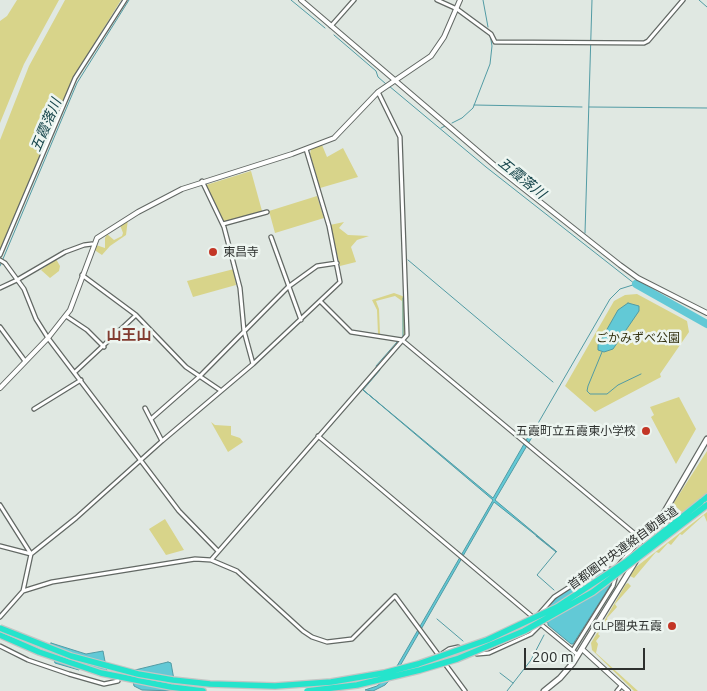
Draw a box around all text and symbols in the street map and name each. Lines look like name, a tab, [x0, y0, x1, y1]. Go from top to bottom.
water label: 五霞落川	[27, 96, 65, 154]
water label: 五霞落川	[495, 154, 549, 202]
place label: 東昌寺	[223, 245, 259, 259]
marker: 東昌寺	[207, 246, 219, 258]
district label: 山王山	[107, 326, 151, 344]
park label: ごかみずべ公園	[596, 331, 680, 345]
place label: 五霞町立五霞東小学校	[516, 424, 636, 438]
marker: 五霞町立五霞東小学校	[640, 425, 652, 437]
street label: 首都圏中央連絡自動車道	[565, 503, 681, 593]
place label: GLP圏央五霞	[593, 619, 662, 633]
marker: GLP圏央五霞	[666, 620, 678, 632]
scale bar	[527, 638, 648, 670]
text: 200 m	[532, 648, 574, 665]

